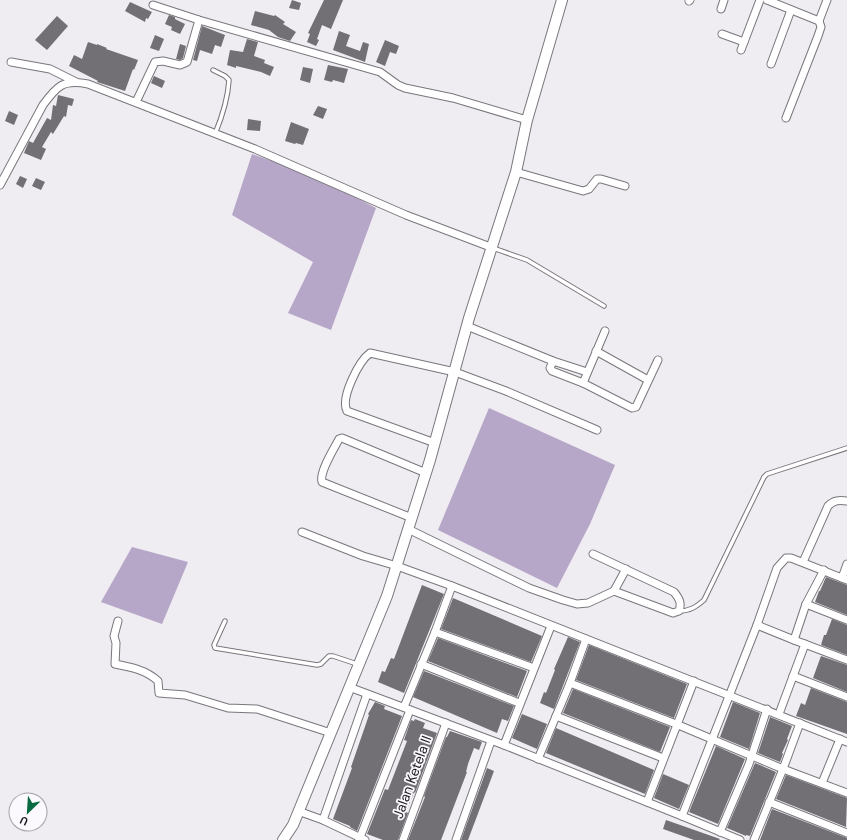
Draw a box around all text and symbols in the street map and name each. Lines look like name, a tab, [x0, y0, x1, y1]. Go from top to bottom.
street label: Jalan Ketela II	[389, 733, 435, 821]
north arrow	[8, 792, 48, 832]
text: U	[17, 813, 30, 829]

